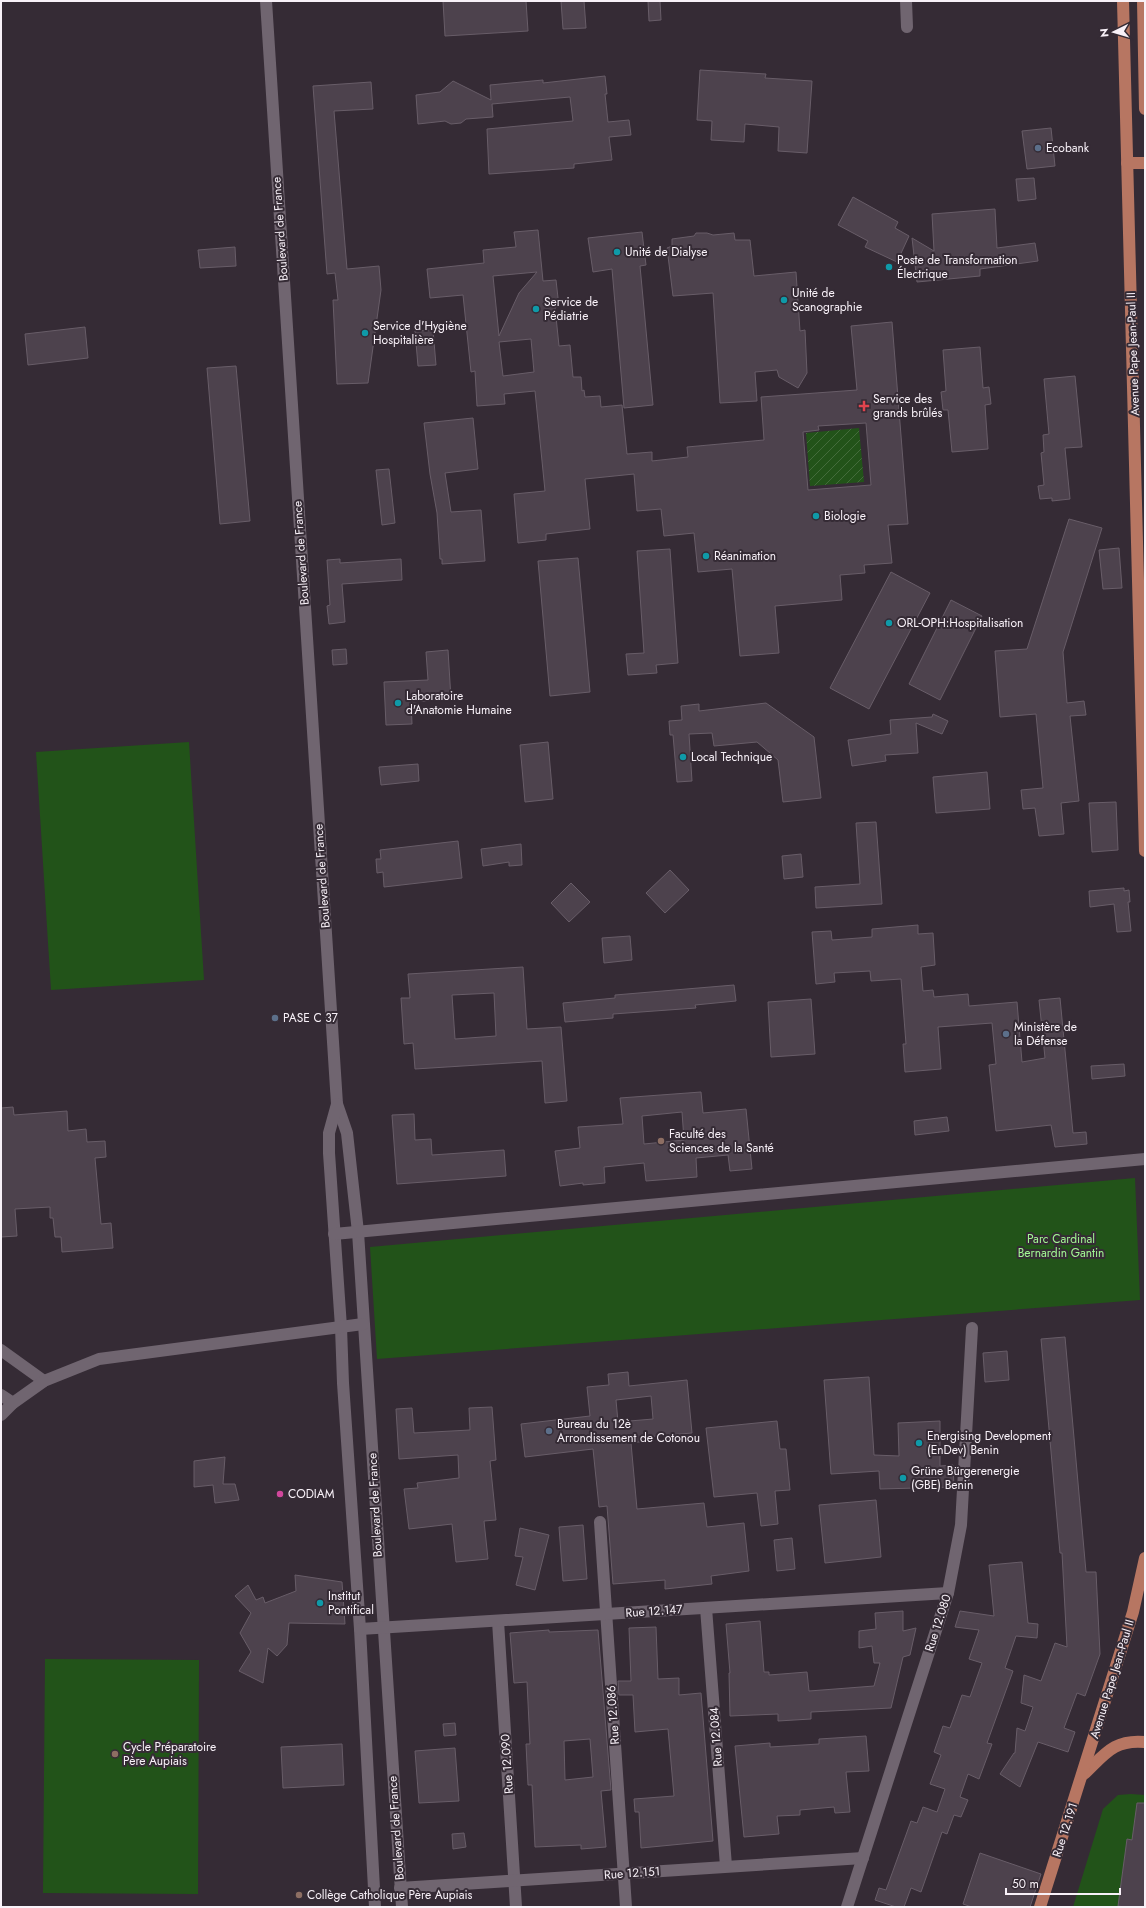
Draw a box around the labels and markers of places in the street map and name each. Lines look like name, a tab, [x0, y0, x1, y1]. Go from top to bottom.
place label: Ecobank	[1046, 139, 1090, 157]
marker: Ecobank	[1033, 143, 1043, 153]
place label: Unité de Dialyse	[625, 243, 707, 261]
marker: Unité de Dialyse	[612, 247, 622, 257]
place label: Poste de Transformation Électrique	[897, 251, 1018, 283]
marker: Poste de Transformation Électrique	[884, 262, 894, 272]
place label: Unité de Scanographie	[792, 284, 862, 316]
place label: Service de Pédiatrie	[544, 293, 598, 325]
marker: Unité de Scanographie	[779, 295, 789, 305]
marker: Service de Pédiatrie	[531, 304, 541, 314]
place label: Service d'Hygiène Hospitalière	[373, 317, 467, 349]
marker: Service d'Hygiène Hospitalière	[360, 328, 370, 338]
place label: Service des grands brûlés	[873, 390, 943, 422]
marker: Service des grands brûlés	[858, 400, 870, 412]
place label: Biologie	[824, 507, 866, 525]
marker: Biologie	[811, 511, 821, 521]
place label: Réanimation	[714, 547, 776, 565]
marker: Réanimation	[701, 551, 711, 561]
place label: ORL-OPH:Hospitalisation	[897, 614, 1023, 632]
marker: ORL-OPH:Hospitalisation	[884, 618, 894, 628]
place label: Laboratoire d'Anatomie Humaine	[406, 687, 512, 719]
marker: Laboratoire d'Anatomie Humaine	[393, 698, 403, 708]
place label: Local Technique	[691, 748, 772, 766]
marker: Local Technique	[678, 752, 688, 762]
place label: PASE C 37	[283, 1009, 339, 1027]
marker: PASE C 37	[270, 1013, 280, 1023]
place label: Ministère de la Défense	[1014, 1018, 1077, 1050]
marker: Ministère de la Défense	[1001, 1029, 1011, 1039]
place label: Faculté des Sciences de la Santé	[669, 1125, 774, 1157]
marker: Faculté des Sciences de la Santé	[656, 1136, 666, 1146]
place label: Bureau du 12è Arrondissement de Cotonou	[557, 1415, 700, 1447]
marker: Bureau du 12è Arrondissement de Cotonou	[544, 1426, 554, 1436]
place label: Energising Development (EnDev) Benin	[927, 1427, 1051, 1459]
marker: Energising Development (EnDev) Benin	[914, 1438, 924, 1448]
place label: Grüne Bürgerenergie (GBE) Benin	[911, 1462, 1019, 1494]
marker: Grüne Bürgerenergie (GBE) Benin	[898, 1473, 908, 1483]
place label: CODIAM	[288, 1485, 335, 1503]
marker: CODIAM	[275, 1489, 285, 1499]
place label: Institut Pontifical	[328, 1587, 374, 1619]
marker: Institut Pontifical	[315, 1598, 325, 1608]
place label: Cycle Préparatoire Père Aupiais	[123, 1738, 216, 1770]
marker: Cycle Préparatoire Père Aupiais	[110, 1749, 120, 1759]
place label: Collège Catholique Père Aupiais	[307, 1886, 473, 1904]
marker: Collège Catholique Père Aupiais	[294, 1890, 304, 1900]

